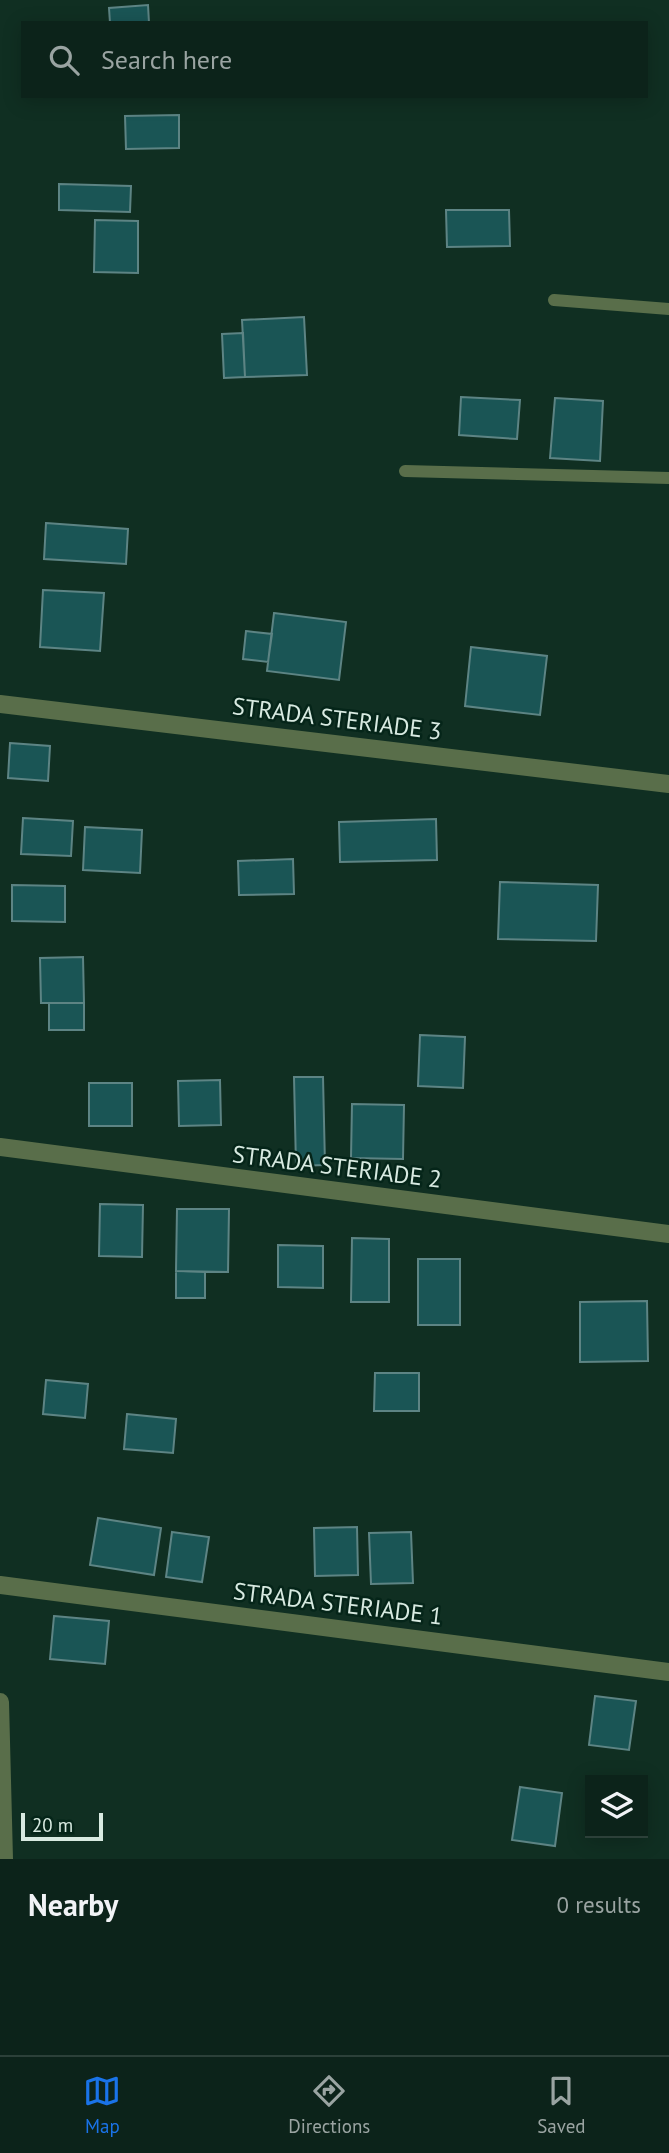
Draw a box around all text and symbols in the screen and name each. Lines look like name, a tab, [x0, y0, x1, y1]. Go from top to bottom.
search box	[21, 21, 648, 98]
icon: search	[45, 41, 83, 79]
text: Search here	[101, 43, 232, 76]
street label: STRADA STERIADE 3	[231, 690, 443, 747]
street label: STRADA STERIADE 2	[231, 1138, 443, 1195]
street label: STRADA STERIADE 1	[232, 1575, 444, 1632]
map controls	[585, 1775, 648, 1838]
button: layers	[585, 1775, 648, 1838]
scale bar	[21, 1810, 103, 1842]
text: 20 m	[32, 1813, 73, 1837]
text: Nearby	[28, 1885, 118, 1924]
text: 0 results	[557, 1890, 641, 1919]
tab: Map	[83, 2072, 121, 2138]
tab: Directions	[288, 2072, 370, 2138]
tab: Saved	[537, 2072, 586, 2138]

